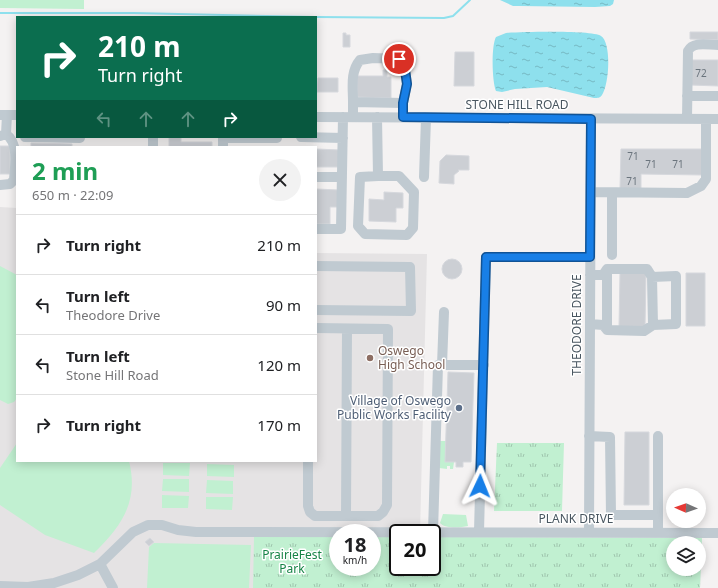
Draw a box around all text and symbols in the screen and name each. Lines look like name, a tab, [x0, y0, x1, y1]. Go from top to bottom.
text: 210 m	[98, 27, 181, 65]
icon: right	[32, 32, 84, 84]
pin	[382, 42, 416, 76]
icon: arrive	[388, 48, 410, 70]
text: Turn right	[98, 63, 182, 87]
house number: 72	[695, 66, 707, 80]
street label: STONE HILL ROAD	[466, 96, 569, 113]
icon: left	[93, 108, 115, 130]
icon: ahead	[135, 108, 157, 130]
icon: ahead	[177, 108, 199, 130]
icon: right	[219, 108, 241, 130]
house number: 71	[627, 149, 639, 163]
text: 2 min	[32, 154, 98, 187]
house number: 71	[645, 157, 657, 171]
house number: 71	[672, 157, 684, 171]
button: close	[259, 159, 301, 201]
house number: 71	[626, 174, 638, 188]
text: 650 m · 22:09	[32, 186, 113, 204]
icon: right	[32, 234, 54, 256]
text: Turn right	[66, 235, 141, 255]
text: 210 m	[257, 235, 301, 255]
street label: THEODORE DRIVE	[568, 274, 585, 376]
text: Turn left	[66, 286, 130, 306]
icon: left	[32, 294, 54, 316]
text: 90 m	[266, 295, 301, 315]
text: Theodore Drive	[66, 306, 160, 324]
place label: Oswego High School	[378, 342, 445, 373]
text: Turn left	[66, 346, 130, 366]
marker: Oswego High School	[365, 353, 375, 363]
icon: left	[32, 354, 54, 376]
text: 120 m	[257, 355, 301, 375]
text: Stone Hill Road	[66, 366, 159, 384]
place label: Village of Oswego Public Works Facility	[337, 392, 452, 423]
marker: Village of Oswego Public Works Facility	[454, 403, 464, 413]
icon: right	[32, 414, 54, 436]
text: Turn right	[66, 415, 141, 435]
text: 170 m	[257, 415, 301, 435]
position arrow	[459, 465, 501, 507]
north arrow	[666, 488, 706, 528]
map controls	[666, 488, 706, 576]
street label: PLANK DRIVE	[538, 510, 614, 527]
speed limit sign: 20	[389, 524, 441, 576]
text: 18	[344, 531, 366, 558]
button: layers	[666, 536, 706, 576]
park label: PrairieFest Park	[262, 546, 323, 577]
text: km/h	[343, 553, 367, 567]

